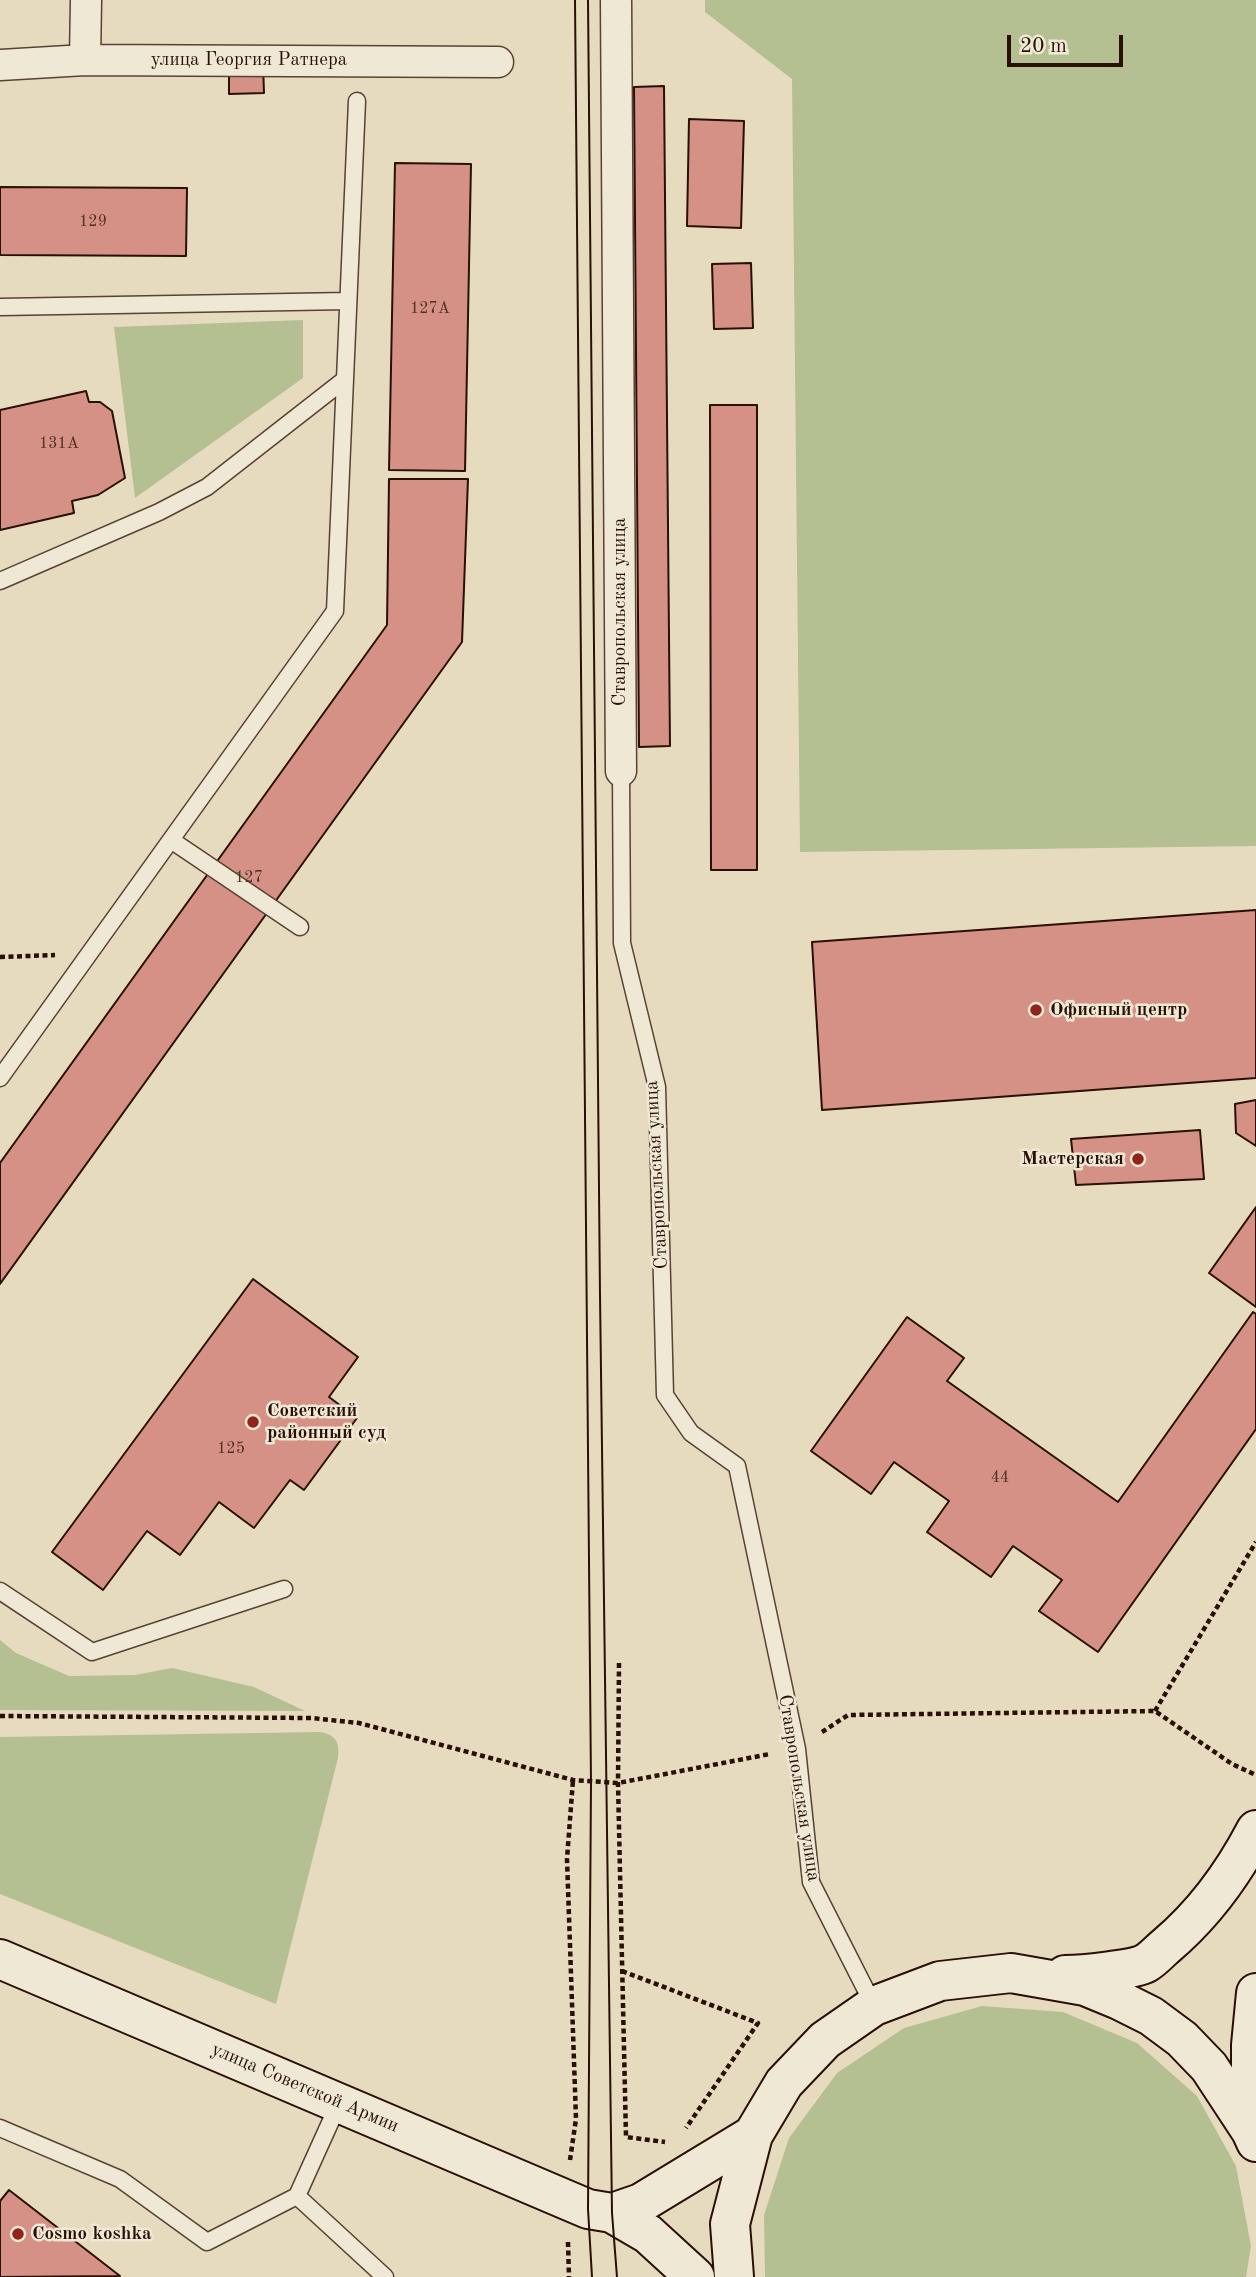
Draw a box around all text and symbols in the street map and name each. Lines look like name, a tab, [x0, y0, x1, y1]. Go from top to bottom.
scale bar	[1011, 21, 1126, 65]
text: 20 m	[1020, 36, 1067, 57]
street label: улица Георгия Ратнера	[151, 49, 347, 71]
house number: 129	[79, 212, 107, 232]
house number: 127А	[410, 299, 450, 319]
house number: 131А	[39, 434, 79, 454]
street label: Ставропольская улица	[609, 518, 631, 706]
house number: 127	[235, 868, 263, 888]
place label: Офисный центр	[1050, 999, 1187, 1021]
marker: Офисный центр	[1028, 1002, 1044, 1018]
street label: Ставропольская улица	[641, 1080, 673, 1270]
place label: Мастерская	[1021, 1148, 1124, 1170]
marker: Мастерская	[1130, 1151, 1146, 1167]
place label: Советский районный суд	[267, 1400, 386, 1444]
marker: Советский районный суд	[245, 1414, 261, 1430]
house number: 125	[217, 1439, 245, 1459]
house number: 44	[991, 1468, 1009, 1488]
street label: Ставропольская улица	[773, 1693, 825, 1883]
street label: улица Советской Армии	[208, 2038, 402, 2138]
place label: Cosmo koshka	[32, 2223, 152, 2245]
marker: Cosmo koshka	[10, 2226, 26, 2242]

